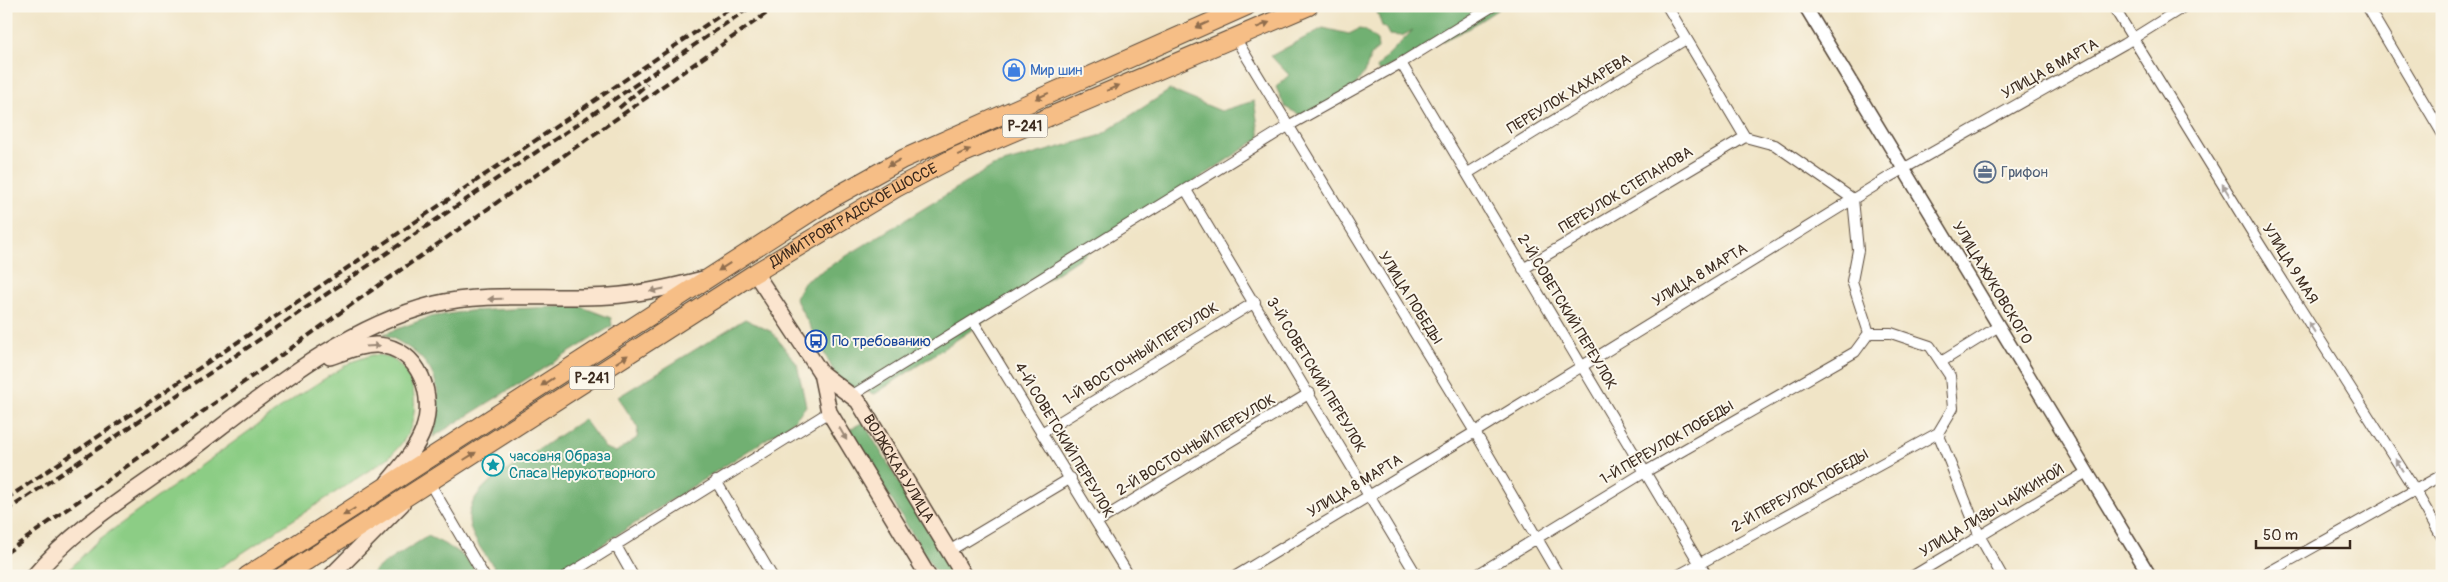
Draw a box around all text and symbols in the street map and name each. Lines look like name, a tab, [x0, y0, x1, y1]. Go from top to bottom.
one-way arrow	[1256, 21, 1271, 29]
one-way arrow	[1195, 22, 1209, 30]
street label: УЛИЦА 8 МАРТА	[1998, 35, 2102, 103]
street label: ПЕРЕУЛОК ХАХАРЕВА	[1504, 50, 1634, 138]
shop icon: Мир шин	[1002, 58, 1026, 82]
place label: Мир шин	[1030, 61, 1083, 80]
one-way arrow	[1106, 84, 1120, 92]
one-way arrow	[1035, 92, 1049, 100]
road number: Р-241	[1002, 114, 1048, 138]
street label: ПЕРЕУЛОК СТЕПАНОВА	[1556, 142, 1697, 237]
one-way arrow	[957, 148, 971, 156]
street label: ДИМИТРОВГРАДСКОЕ ШОССЕ	[765, 158, 941, 272]
one-way arrow	[888, 159, 901, 168]
office icon: Грифон	[1973, 160, 1997, 184]
place label: Грифон	[2001, 163, 2048, 182]
one-way arrow	[2221, 184, 2231, 197]
street label: УЛИЦА ЖУКОВСКОГО	[1948, 218, 2036, 348]
street label: УЛИЦА 9 МАЯ	[2258, 220, 2322, 308]
street label: 2-Й СОВЕТСКИЙ ПЕРЕУЛОК	[1513, 231, 1621, 393]
street label: УЛИЦА 8 МАРТА	[1649, 239, 1751, 311]
street label: УЛИЦА ПОБЕДЫ	[1374, 248, 1446, 348]
one-way arrow	[717, 262, 730, 271]
one-way arrow	[650, 286, 665, 294]
street label: 3-Й СОВЕТСКИЙ ПЕРЕУЛОК	[1262, 294, 1370, 456]
one-way arrow	[487, 295, 503, 303]
street label: 1-Й ВОСТОЧНЫЙ ПЕРЕУЛОК	[1060, 298, 1222, 410]
one-way arrow	[2308, 321, 2317, 335]
bus stop icon: По требованию	[804, 329, 828, 353]
place label: По требованию	[832, 332, 931, 351]
one-way arrow	[365, 342, 381, 350]
one-way arrow	[615, 354, 629, 364]
street label: 4-Й СОВЕТСКИЙ ПЕРЕУЛОК	[1010, 359, 1118, 521]
road number: Р-241	[570, 366, 614, 389]
one-way arrow	[540, 378, 554, 387]
street label: 2-Й ВОСТОЧНЫЙ ПЕРЕУЛОК	[1113, 390, 1279, 500]
street label: 1-Й ПЕРЕУЛОК ПОБЕДЫ	[1597, 397, 1737, 489]
street label: ВОЛЖСКАЯ УЛИЦА	[859, 411, 939, 526]
one-way arrow	[839, 428, 848, 441]
street label: 2-Й ПЕРЕУЛОК ПОБЕДЫ	[1728, 445, 1872, 537]
place label: часовня Образа Спаса Нерукотворного	[509, 447, 656, 483]
street label: УЛИЦА 8 МАРТА	[1304, 450, 1406, 522]
one-way arrow	[464, 451, 477, 460]
place icon: часовня Образа Спаса Нерукотворного	[481, 453, 505, 477]
one-way arrow	[2395, 459, 2404, 472]
street label: УЛИЦА ЛИЗЫ ЧАЙКИНОЙ	[1916, 460, 2068, 562]
one-way arrow	[342, 507, 355, 516]
scale bar	[2256, 517, 2349, 549]
text: 50 m	[2263, 526, 2298, 545]

